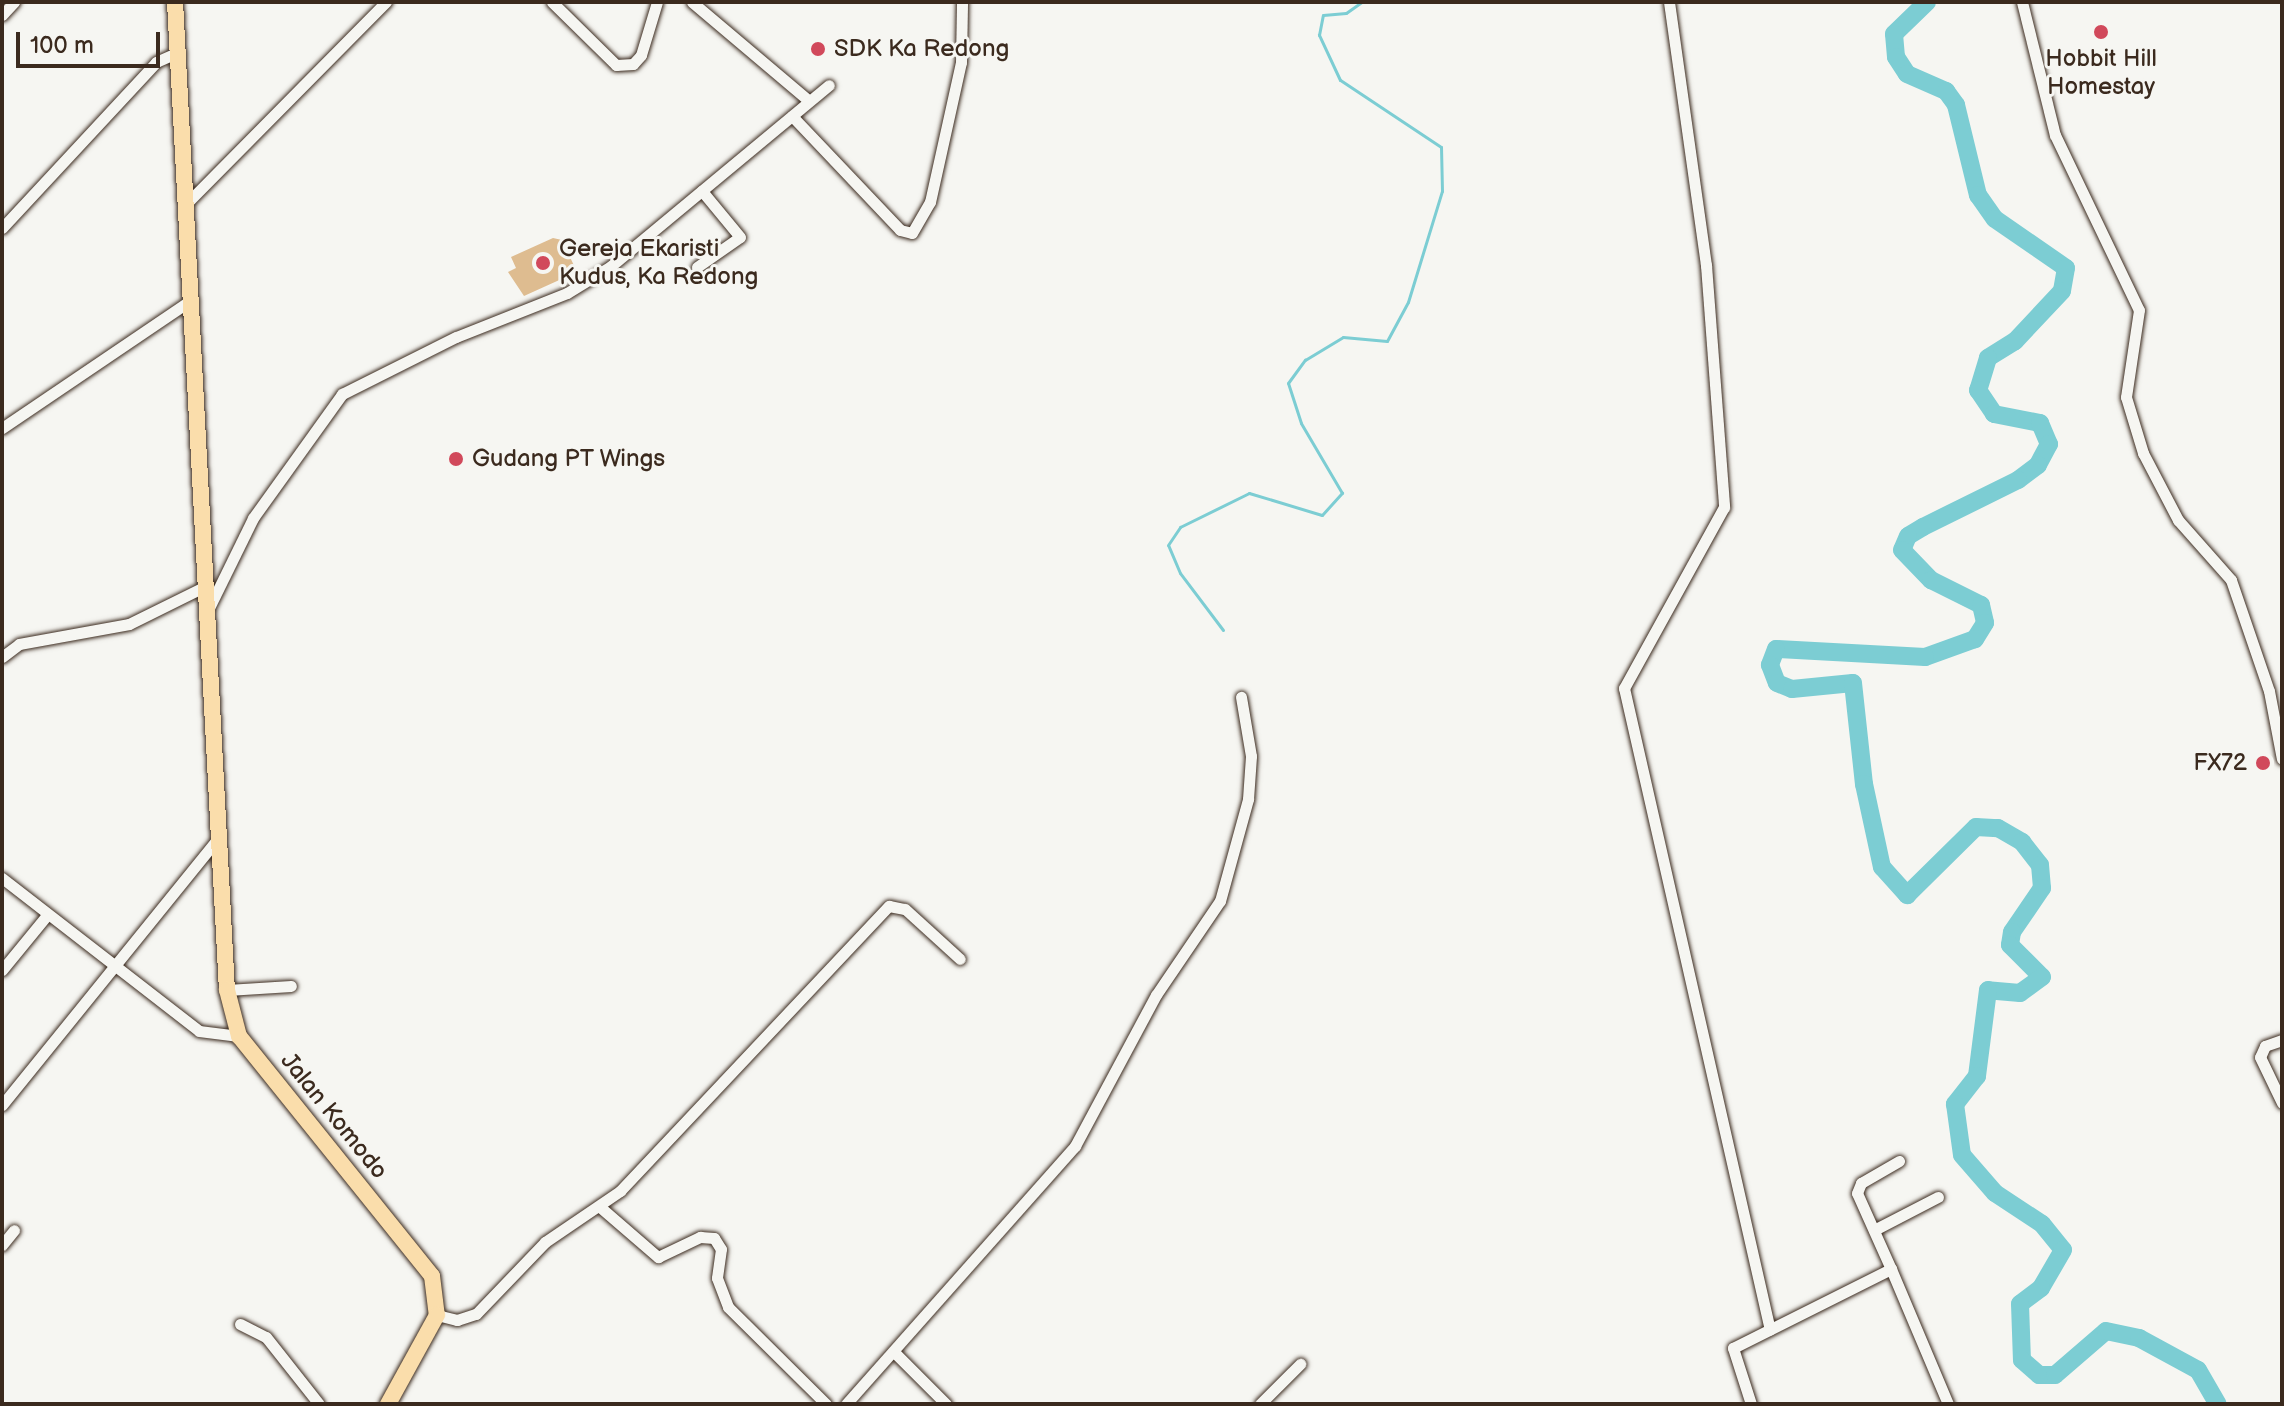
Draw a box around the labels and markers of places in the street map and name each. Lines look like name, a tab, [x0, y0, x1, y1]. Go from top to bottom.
marker: Hobbit Hill Homestay	[2092, 23, 2110, 41]
place label: SDK Ka Redong	[834, 35, 1009, 63]
marker: SDK Ka Redong	[809, 40, 827, 58]
place label: Hobbit Hill Homestay	[2045, 45, 2157, 101]
place label: Gereja Ekaristi Kudus, Ka Redong	[559, 235, 758, 291]
marker: Gereja Ekaristi Kudus, Ka Redong	[534, 254, 552, 272]
place label: Gudang PT Wings	[472, 445, 666, 473]
marker: Gudang PT Wings	[447, 450, 465, 468]
place label: FX72	[2193, 749, 2247, 777]
marker: FX72	[2254, 754, 2272, 772]

